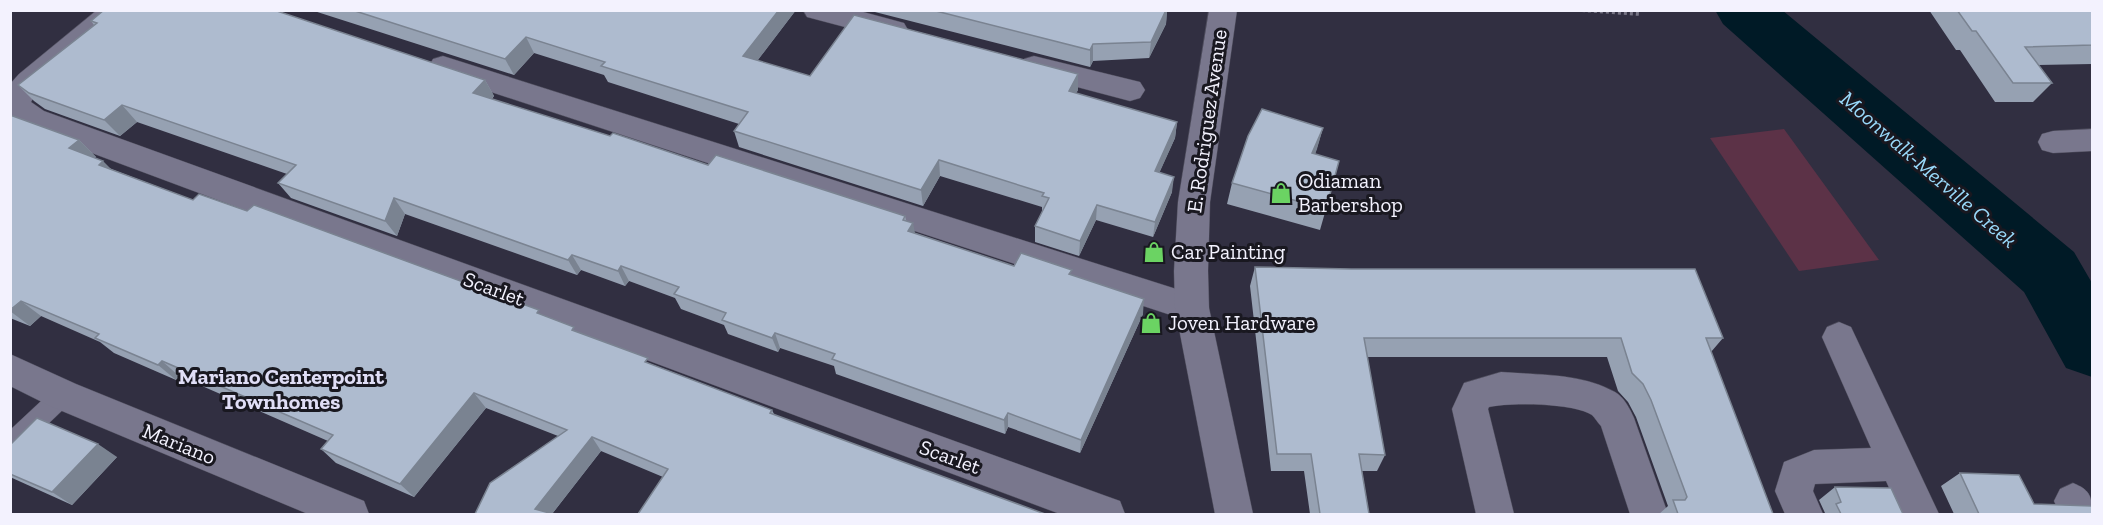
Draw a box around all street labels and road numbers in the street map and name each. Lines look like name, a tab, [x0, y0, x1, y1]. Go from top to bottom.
street label: E. Rodriguez Avenue	[1181, 28, 1232, 214]
street label: Scarlet	[460, 266, 528, 311]
street label: Mariano	[139, 418, 219, 469]
street label: Scarlet	[916, 434, 984, 479]

